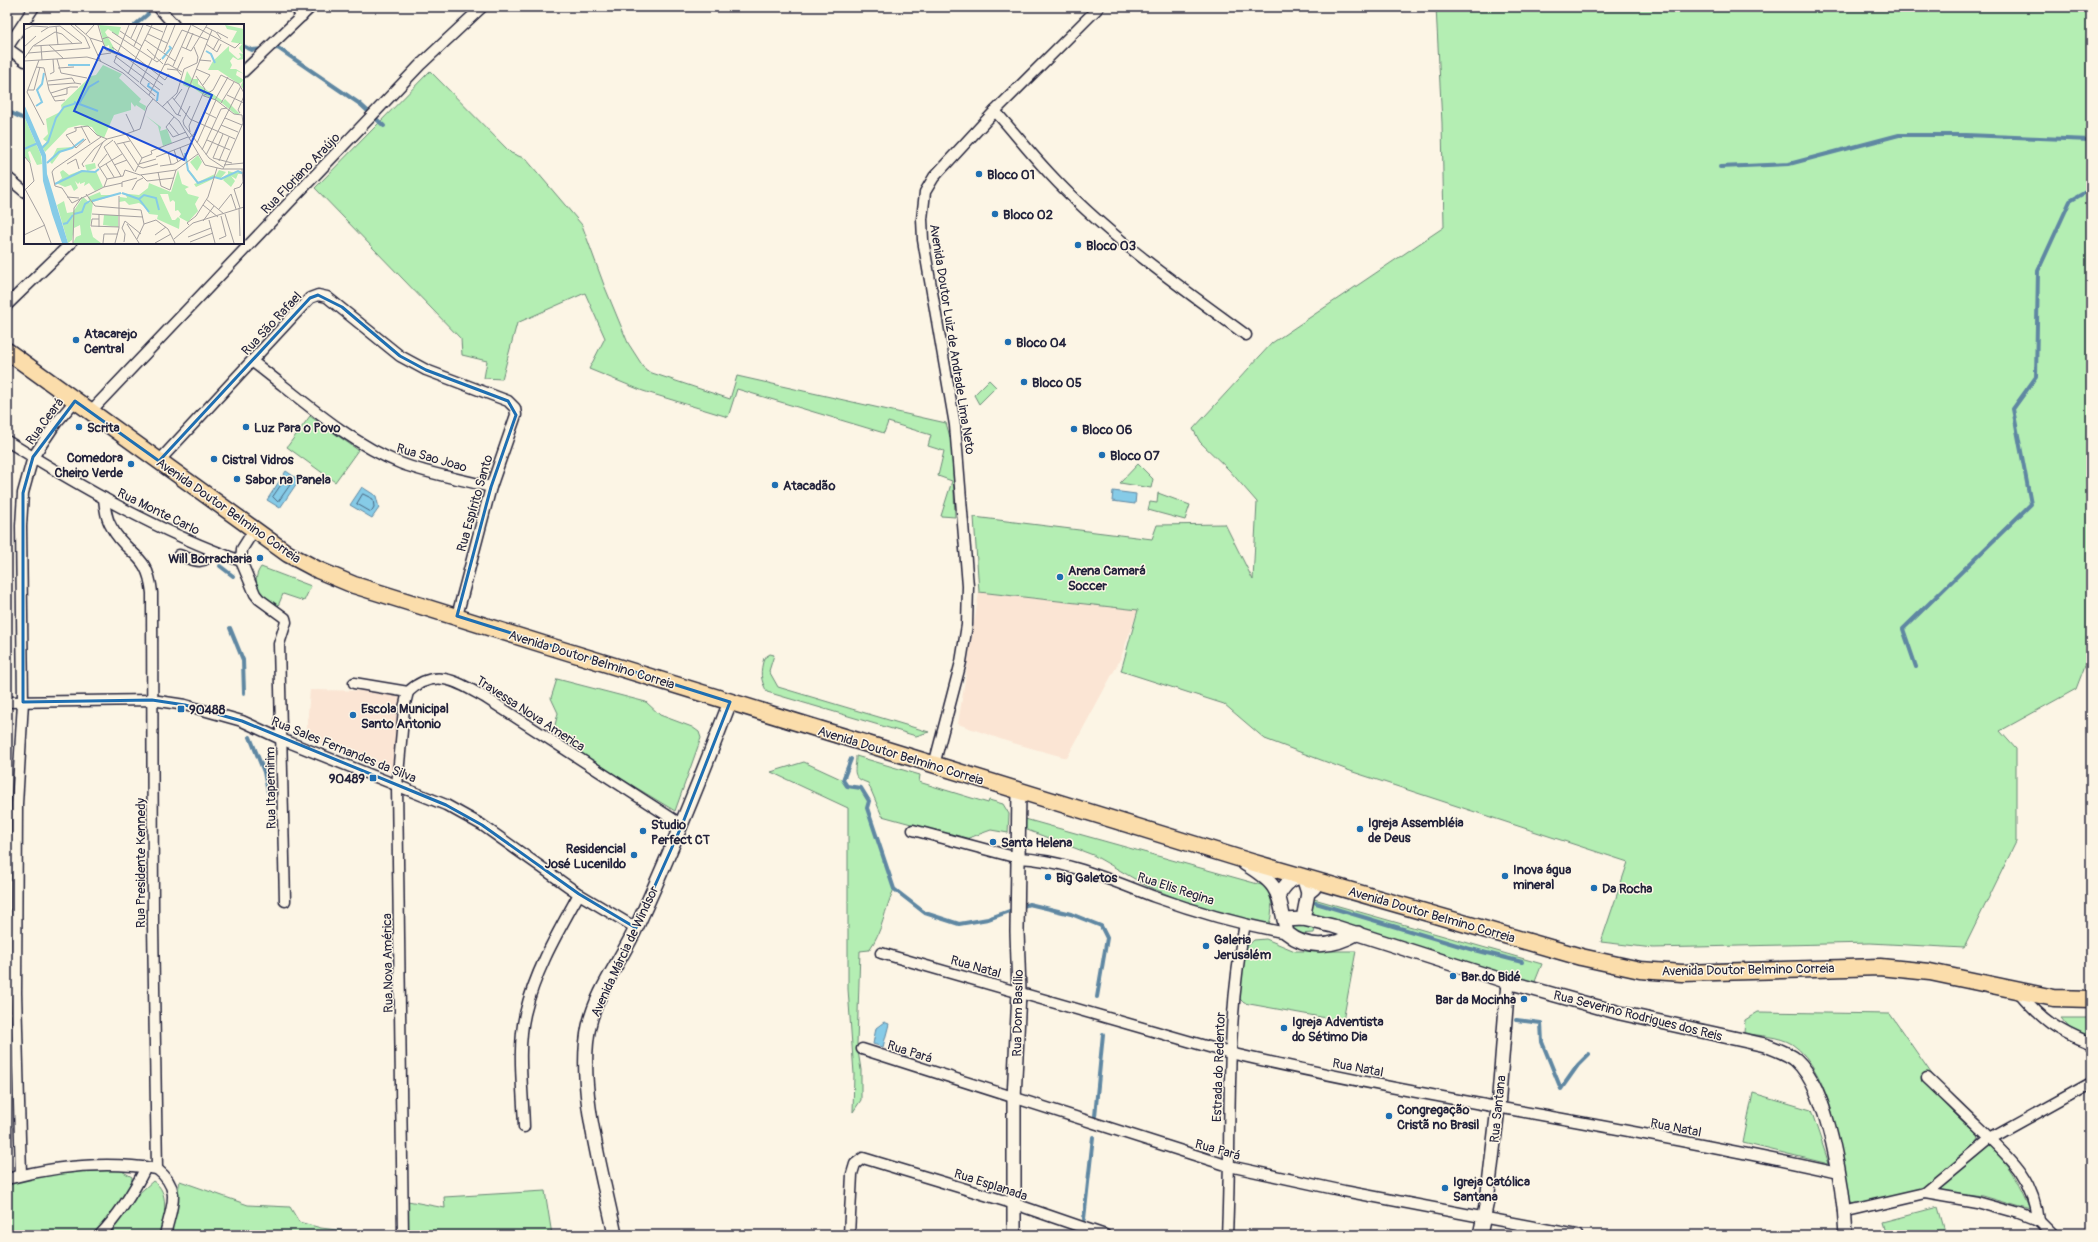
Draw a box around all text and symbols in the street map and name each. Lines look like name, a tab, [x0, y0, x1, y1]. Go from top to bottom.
inset map	[24, 24, 244, 244]
street label: Rua Floriano Araújo	[258, 130, 344, 218]
place label: Bloco 01	[987, 167, 1035, 183]
marker: Bloco 01	[974, 169, 984, 179]
place label: Bloco 02	[1003, 207, 1053, 223]
marker: Bloco 02	[990, 209, 1000, 219]
street label: Avenida Doutor Luiz de Andrade Lima Neto	[926, 223, 978, 456]
place label: Bloco 03	[1086, 238, 1136, 254]
marker: Bloco 03	[1073, 240, 1083, 250]
street label: Rua São Rafael	[238, 289, 305, 359]
place label: Atacarejo Central	[84, 326, 137, 357]
marker: Atacarejo Central	[71, 335, 81, 345]
place label: Bloco 04	[1016, 335, 1067, 351]
marker: Bloco 04	[1003, 337, 1013, 347]
place label: Bloco 05	[1032, 375, 1082, 391]
marker: Bloco 05	[1019, 377, 1029, 387]
street label: Rua Ceará	[22, 395, 67, 448]
place label: Scrita	[87, 420, 119, 436]
place label: Luz Para o Povo	[254, 420, 340, 436]
marker: Scrita	[74, 422, 84, 432]
marker: Luz Para o Povo	[241, 422, 251, 432]
place label: Bloco 06	[1082, 422, 1133, 438]
marker: Bloco 06	[1069, 424, 1079, 434]
street label: Rua Sao Joao	[395, 440, 469, 476]
place label: Bloco 07	[1110, 448, 1160, 464]
place label: Comedora Cheiro Verde	[54, 450, 124, 481]
marker: Bloco 07	[1097, 450, 1107, 460]
place label: Cistral Vidros	[222, 452, 294, 468]
street label: Rua Espírito Santo	[453, 453, 496, 554]
marker: Cistral Vidros	[209, 454, 219, 464]
street label: Avenida Doutor Belmino Correia	[153, 455, 304, 567]
marker: Comedora Cheiro Verde	[126, 459, 136, 469]
place label: Sabor na Panela	[245, 472, 331, 488]
marker: Sabor na Panela	[232, 474, 242, 484]
place label: Atacadão	[783, 478, 835, 494]
marker: Atacadão	[770, 480, 780, 490]
street label: Rua Monte Carlo	[115, 485, 202, 539]
place label: Will Borracharia	[168, 551, 252, 567]
marker: Will Borracharia	[255, 553, 265, 563]
place label: Arena Camará Soccer	[1068, 563, 1146, 594]
marker: Arena Camará Soccer	[1055, 572, 1065, 582]
street label: Avenida Doutor Belmino Correia	[507, 627, 677, 693]
street label: Travessa Nova America	[473, 673, 588, 755]
place label: Escola Municipal Santo Antonio	[361, 701, 449, 732]
place label: 90488	[189, 702, 226, 718]
marker: 90488	[176, 704, 186, 714]
marker: Escola Municipal Santo Antonio	[348, 710, 358, 720]
street label: Rua Sales Fernandes da Silva	[269, 713, 419, 786]
street label: Avenida Doutor Belmino Correia	[816, 723, 986, 789]
street label: Rua Itapemirim	[262, 747, 280, 829]
place label: 90489	[329, 771, 365, 787]
marker: 90489	[368, 773, 378, 783]
street label: Rua Presidente Kennedy	[133, 797, 149, 928]
place label: Igreja Assembléia de Deus	[1368, 815, 1464, 846]
place label: Studio Perfect CT	[651, 817, 711, 848]
marker: Igreja Assembléia de Deus	[1355, 824, 1365, 834]
marker: Studio Perfect CT	[638, 826, 648, 836]
place label: Santa Helena	[1001, 835, 1072, 851]
marker: Santa Helena	[988, 837, 998, 847]
place label: Residencial José Lucenildo	[545, 841, 626, 872]
marker: Residencial José Lucenildo	[629, 850, 639, 860]
place label: Inova água mineral	[1513, 862, 1571, 893]
street label: Rua Elis Regina	[1135, 869, 1216, 909]
place label: Big Galetos	[1056, 870, 1117, 886]
marker: Inova água mineral	[1500, 871, 1510, 881]
marker: Big Galetos	[1043, 872, 1053, 882]
place label: Da Rocha	[1602, 881, 1652, 897]
street label: Avenida Márcia de Windsor	[588, 883, 662, 1019]
street label: Avenida Doutor Belmino Correia	[1347, 883, 1517, 946]
marker: Da Rocha	[1589, 883, 1599, 893]
street label: Rua Nova América	[379, 913, 397, 1013]
place label: Galeria Jerusalém	[1214, 932, 1272, 963]
marker: Galeria Jerusalém	[1201, 941, 1211, 951]
street label: Rua Natal	[949, 952, 1003, 982]
street label: Avenida Doutor Belmino Correia	[1662, 960, 1835, 980]
street label: Rua Dom Basílio	[1009, 969, 1027, 1057]
place label: Bar do Bidé	[1461, 969, 1521, 985]
marker: Bar do Bidé	[1448, 971, 1458, 981]
street label: Rua Severino Rodrigues dos Reis	[1552, 987, 1724, 1045]
place label: Bar da Mocinha	[1435, 992, 1516, 1008]
marker: Bar da Mocinha	[1519, 994, 1529, 1004]
street label: Estrada do Redentor	[1209, 1011, 1229, 1122]
place label: Igreja Adventista do Sétimo Dia	[1292, 1014, 1384, 1045]
marker: Igreja Adventista do Sétimo Dia	[1279, 1023, 1289, 1033]
street label: Rua Pará	[885, 1037, 934, 1067]
street label: Rua Natal	[1331, 1055, 1385, 1081]
street label: Rua Santana	[1486, 1075, 1509, 1144]
place label: Congregação Cristã no Brasil	[1397, 1102, 1479, 1133]
marker: Congregação Cristã no Brasil	[1384, 1111, 1394, 1121]
street label: Rua Natal	[1649, 1115, 1703, 1141]
street label: Rua Pará	[1193, 1136, 1242, 1164]
street label: Rua Esplanada	[952, 1166, 1029, 1204]
place label: Igreja Católica Santana	[1453, 1174, 1530, 1205]
marker: Igreja Católica Santana	[1440, 1183, 1450, 1193]

